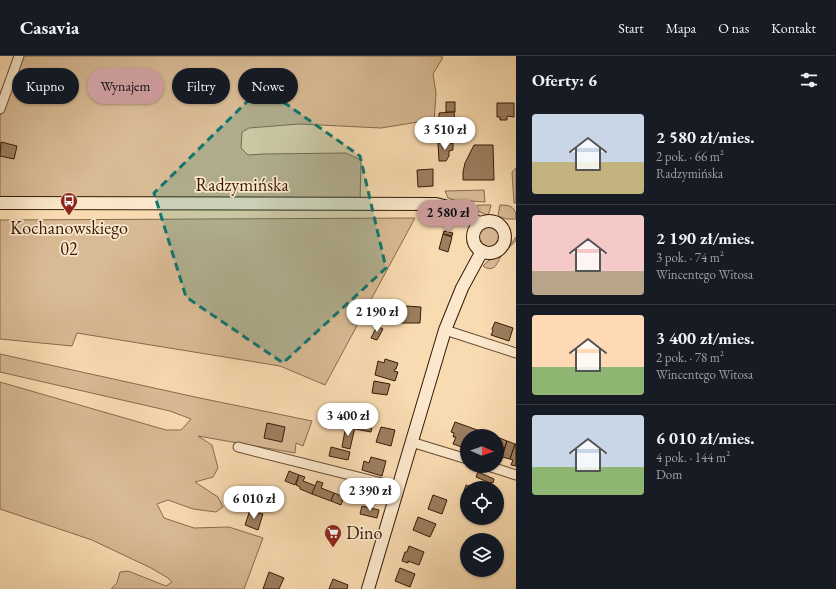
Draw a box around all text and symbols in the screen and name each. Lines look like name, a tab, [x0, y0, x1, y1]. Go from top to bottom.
text: Casavia	[20, 15, 79, 40]
text: Start	[618, 19, 644, 37]
text: Mapa	[666, 19, 696, 37]
text: O nas	[718, 19, 749, 37]
text: Kontakt	[771, 19, 816, 37]
chip: Kupno	[12, 68, 79, 104]
chip: Wynajem	[87, 68, 164, 104]
chip: Filtry	[172, 68, 230, 104]
chip: Nowe	[238, 68, 298, 104]
text: Oferty: 6	[532, 69, 597, 91]
icon: filters	[798, 69, 820, 91]
pin: 3 510 zł	[404, 117, 486, 151]
text: 3 510 zł	[423, 121, 467, 138]
text: 2 580 zł/mies.	[656, 126, 754, 148]
icon: home	[564, 130, 612, 178]
text: 2 pok. · 66 m²	[656, 148, 724, 165]
text: Radzymińska	[656, 165, 723, 182]
street label: Radzymińska	[195, 173, 289, 196]
bus stop icon: Kochanowskiego 02	[59, 191, 79, 216]
pin: 2 580 zł	[407, 200, 489, 234]
text: 2 580 zł	[426, 204, 470, 221]
place label: Kochanowskiego 02	[10, 216, 128, 260]
text: 2 190 zł/mies.	[656, 227, 754, 249]
icon: home	[564, 231, 612, 279]
text: 3 pok. · 74 m²	[656, 249, 724, 266]
text: Wincentego Witosa	[656, 266, 753, 283]
pin: 2 190 zł	[336, 299, 418, 333]
text: 2 190 zł	[355, 303, 399, 320]
text: 3 400 zł/mies.	[656, 327, 754, 349]
icon: home	[564, 331, 612, 379]
text: 2 pok. · 78 m²	[656, 349, 724, 366]
text: Wincentego Witosa	[656, 366, 753, 383]
pin: 3 400 zł	[307, 403, 389, 437]
text: 3 400 zł	[326, 407, 370, 424]
text: 6 010 zł/mies.	[656, 427, 754, 449]
north arrow	[460, 429, 504, 473]
map controls	[460, 429, 504, 577]
icon: home	[564, 431, 612, 479]
text: 4 pok. · 144 m²	[656, 449, 730, 466]
text: Dom	[656, 466, 682, 483]
pin: 2 390 zł	[329, 478, 411, 512]
button: locate	[460, 481, 504, 525]
text: 2 390 zł	[348, 482, 392, 499]
pin: 6 010 zł	[213, 486, 295, 520]
text: 6 010 zł	[232, 490, 276, 507]
place label: Dino	[346, 521, 382, 544]
supermarket icon: Dino	[323, 523, 343, 548]
button: layers	[460, 533, 504, 577]

